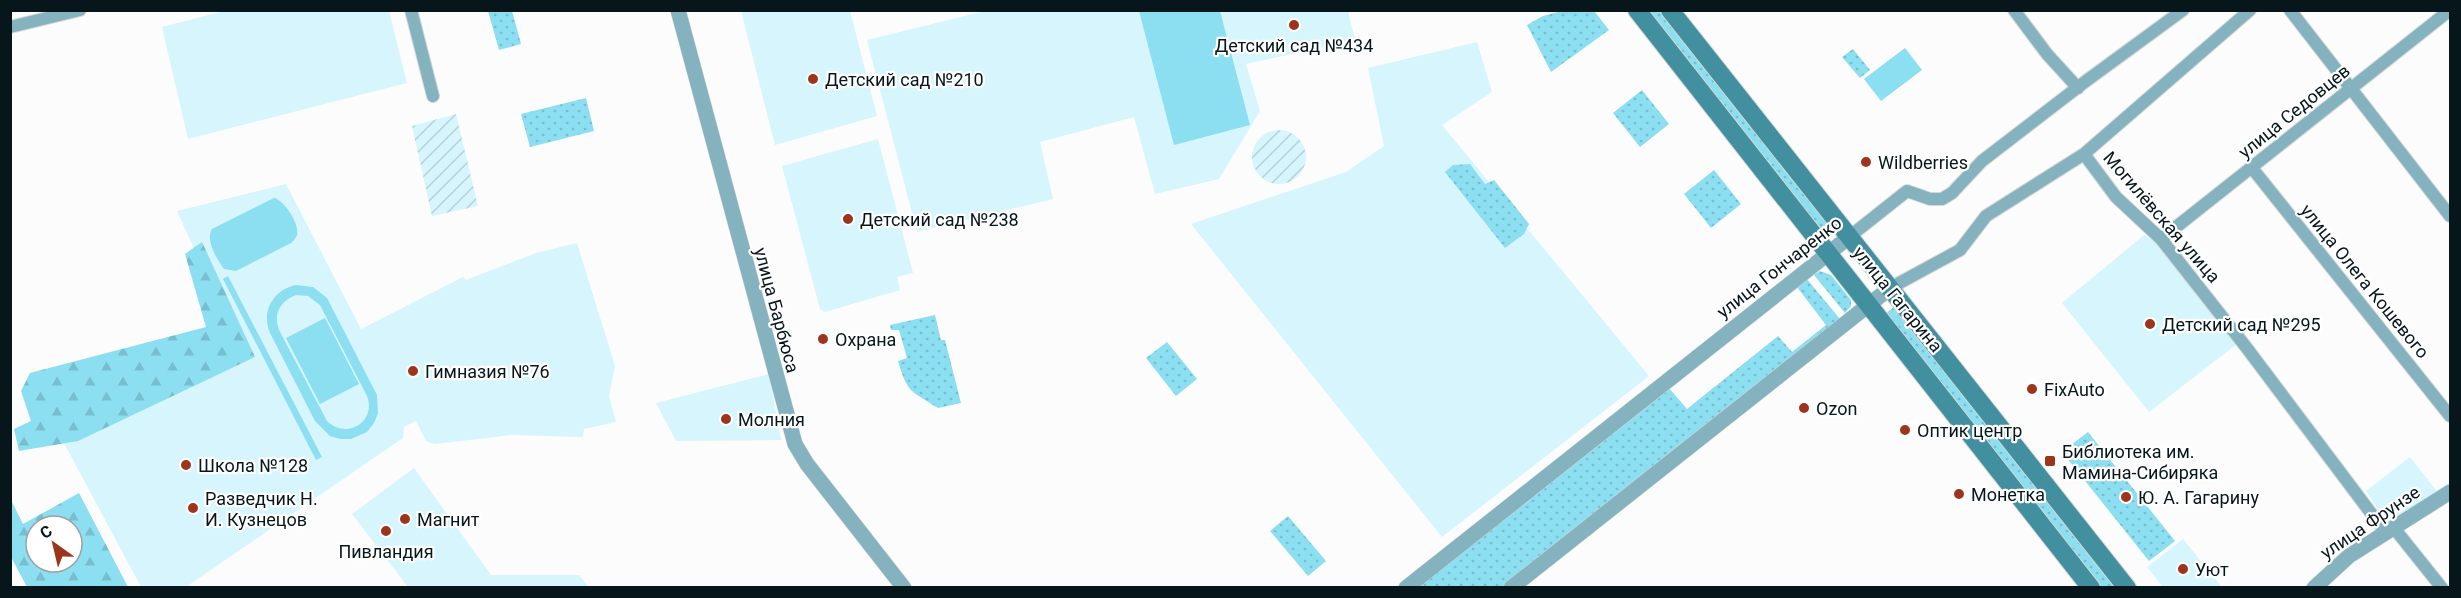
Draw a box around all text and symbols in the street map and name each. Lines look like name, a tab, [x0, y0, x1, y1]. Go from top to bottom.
marker: Детский сад №434	[1287, 18, 1301, 32]
place label: Детский сад №434	[1215, 35, 1373, 56]
street label: улица Седовцев	[2234, 60, 2354, 162]
place label: Детский сад №210	[825, 69, 984, 90]
marker: Детский сад №210	[806, 72, 820, 86]
street label: Могилёвская улица	[2099, 147, 2225, 287]
place label: Wildberries	[1878, 152, 1968, 173]
marker: Wildberries	[1859, 155, 1873, 169]
street label: улица Олега Кошевого	[2296, 200, 2434, 362]
place label: Детский сад №238	[860, 209, 1019, 230]
marker: Детский сад №238	[841, 212, 855, 226]
street label: улица Гончаренко	[1713, 212, 1845, 322]
street label: улица Гагарина	[1849, 242, 1947, 356]
street label: улица Барбюса	[750, 245, 804, 375]
place label: Детский сад №295	[2162, 314, 2321, 335]
marker: Детский сад №295	[2143, 317, 2157, 331]
place label: Охрана	[835, 329, 896, 350]
marker: Охрана	[816, 332, 830, 346]
place label: Гимназия №76	[425, 361, 550, 382]
marker: Гимназия №76	[406, 364, 420, 378]
place label: FixAuto	[2044, 379, 2105, 400]
marker: FixAuto	[2025, 382, 2039, 396]
place label: Ozon	[1816, 398, 1857, 419]
marker: Ozon	[1797, 401, 1811, 415]
place label: Молния	[738, 409, 805, 430]
marker: Молния	[719, 412, 733, 426]
place label: Оптик центр	[1917, 420, 2022, 441]
marker: Оптик центр	[1898, 423, 1912, 437]
place label: Библиотека им. Мамина-Сибиряка	[2062, 441, 2218, 483]
marker: Библиотека им. Мамина-Сибиряка	[2043, 454, 2057, 468]
place label: Школа №128	[198, 455, 308, 476]
marker: Школа №128	[179, 458, 193, 472]
street label: улица Фрунзе	[2316, 481, 2424, 563]
place label: Монетка	[1971, 484, 2045, 505]
marker: Монетка	[1952, 487, 1966, 501]
place label: Ю. А. Гагарину	[2138, 487, 2259, 508]
place label: Разведчик Н. И. Кузнецов	[205, 488, 318, 530]
marker: Ю. А. Гагарину	[2119, 490, 2133, 504]
marker: Разведчик Н. И. Кузнецов	[186, 501, 200, 515]
place label: Магнит	[417, 509, 480, 530]
marker: Магнит	[398, 512, 412, 526]
north arrow	[24, 514, 84, 574]
text: С	[36, 521, 56, 543]
marker: Пивландия	[379, 524, 393, 538]
place label: Пивландия	[338, 541, 434, 562]
place label: Уют	[2195, 559, 2229, 580]
marker: Уют	[2176, 562, 2190, 576]

